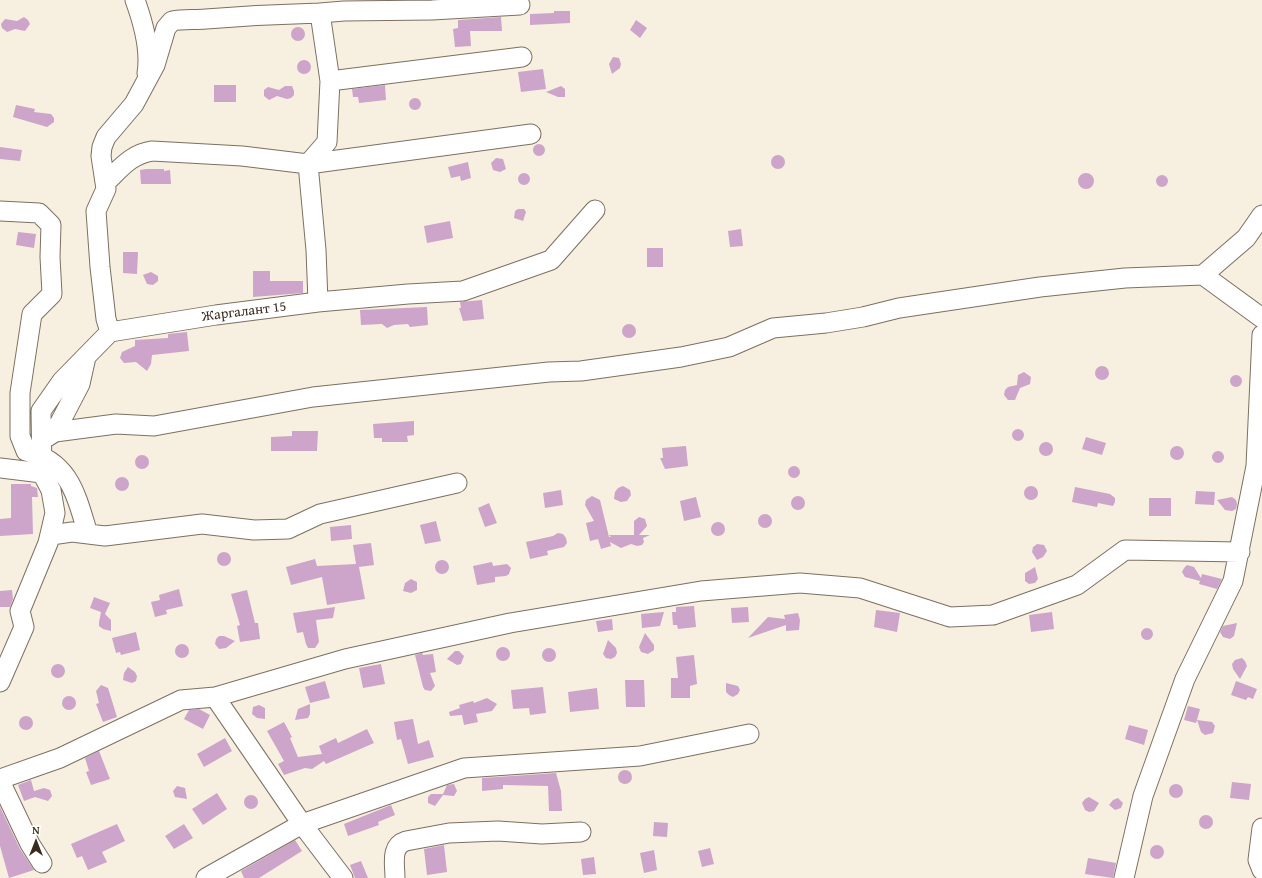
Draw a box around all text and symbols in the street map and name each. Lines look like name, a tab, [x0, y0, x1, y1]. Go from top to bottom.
street label: Жаргалант 15	[201, 298, 287, 326]
north arrow	[16, 822, 56, 862]
text: N	[32, 822, 40, 838]

